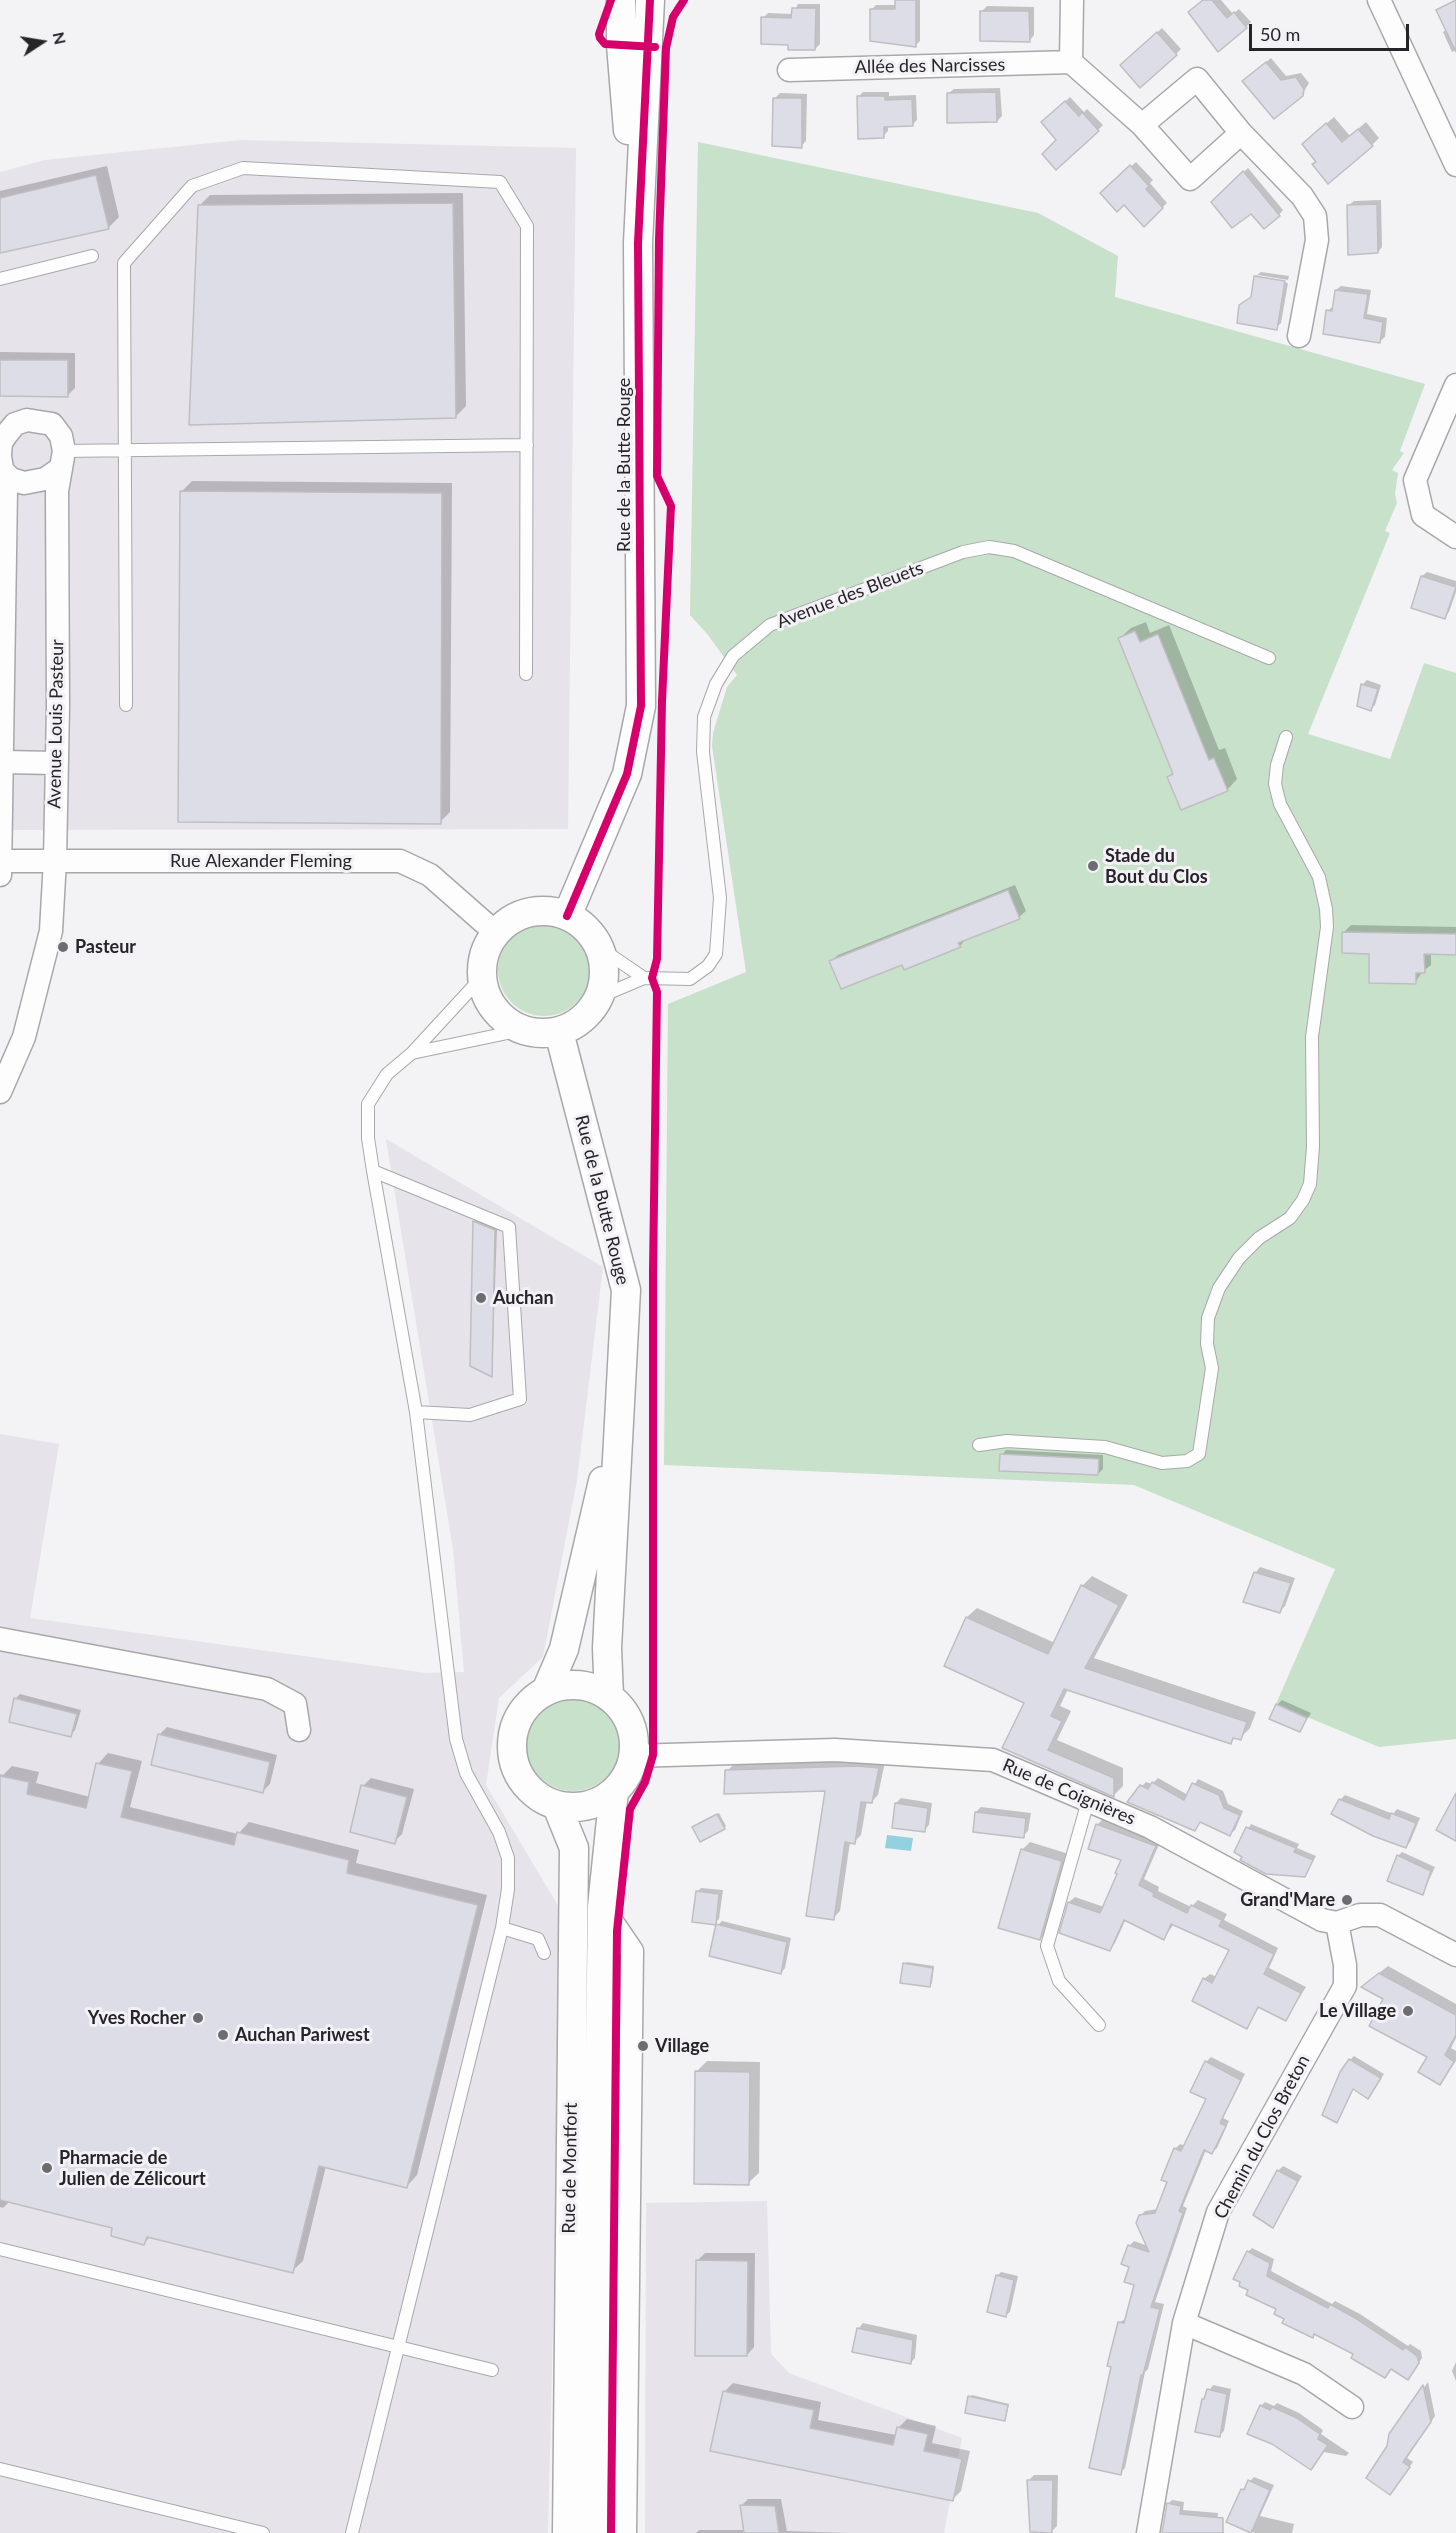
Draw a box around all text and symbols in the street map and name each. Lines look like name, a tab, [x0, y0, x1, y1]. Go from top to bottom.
north arrow	[12, 12, 72, 72]
scale bar	[1252, 12, 1412, 50]
text: 50 m	[1260, 23, 1300, 45]
text: N	[50, 30, 71, 46]
street label: Allée des Narcisses	[854, 54, 1006, 78]
street label: Rue de la Butte Rouge	[613, 378, 635, 552]
street label: Avenue des Bleuets	[774, 557, 926, 633]
street label: Avenue Louis Pasteur	[44, 639, 68, 809]
place label: Stade du Bout du Clos	[1105, 845, 1208, 888]
street label: Rue Alexander Fleming	[170, 850, 352, 872]
marker: Stade du Bout du Clos	[1086, 859, 1100, 873]
place label: Pasteur	[75, 936, 136, 958]
marker: Pasteur	[56, 940, 70, 954]
street label: Rue de la Butte Rouge	[570, 1113, 634, 1287]
place label: Auchan	[493, 1287, 554, 1309]
marker: Auchan	[474, 1291, 488, 1305]
street label: Rue de Coignières	[999, 1754, 1139, 1830]
place label: Grand'Mare	[1240, 1889, 1335, 1911]
marker: Grand'Mare	[1340, 1893, 1354, 1907]
place label: Le Village	[1319, 2000, 1396, 2022]
marker: Le Village	[1401, 2004, 1415, 2018]
place label: Yves Rocher	[88, 2007, 186, 2029]
marker: Yves Rocher	[191, 2011, 205, 2025]
place label: Auchan Pariwest	[235, 2024, 370, 2046]
marker: Auchan Pariwest	[216, 2028, 230, 2042]
place label: Village	[655, 2035, 709, 2057]
marker: Village	[636, 2039, 650, 2053]
street label: Chemin du Clos Breton	[1210, 2051, 1314, 2223]
street label: Rue de Montfort	[558, 2102, 582, 2234]
place label: Pharmacie de Julien de Zélicourt	[59, 2147, 206, 2190]
marker: Pharmacie de Julien de Zélicourt	[40, 2161, 54, 2175]

